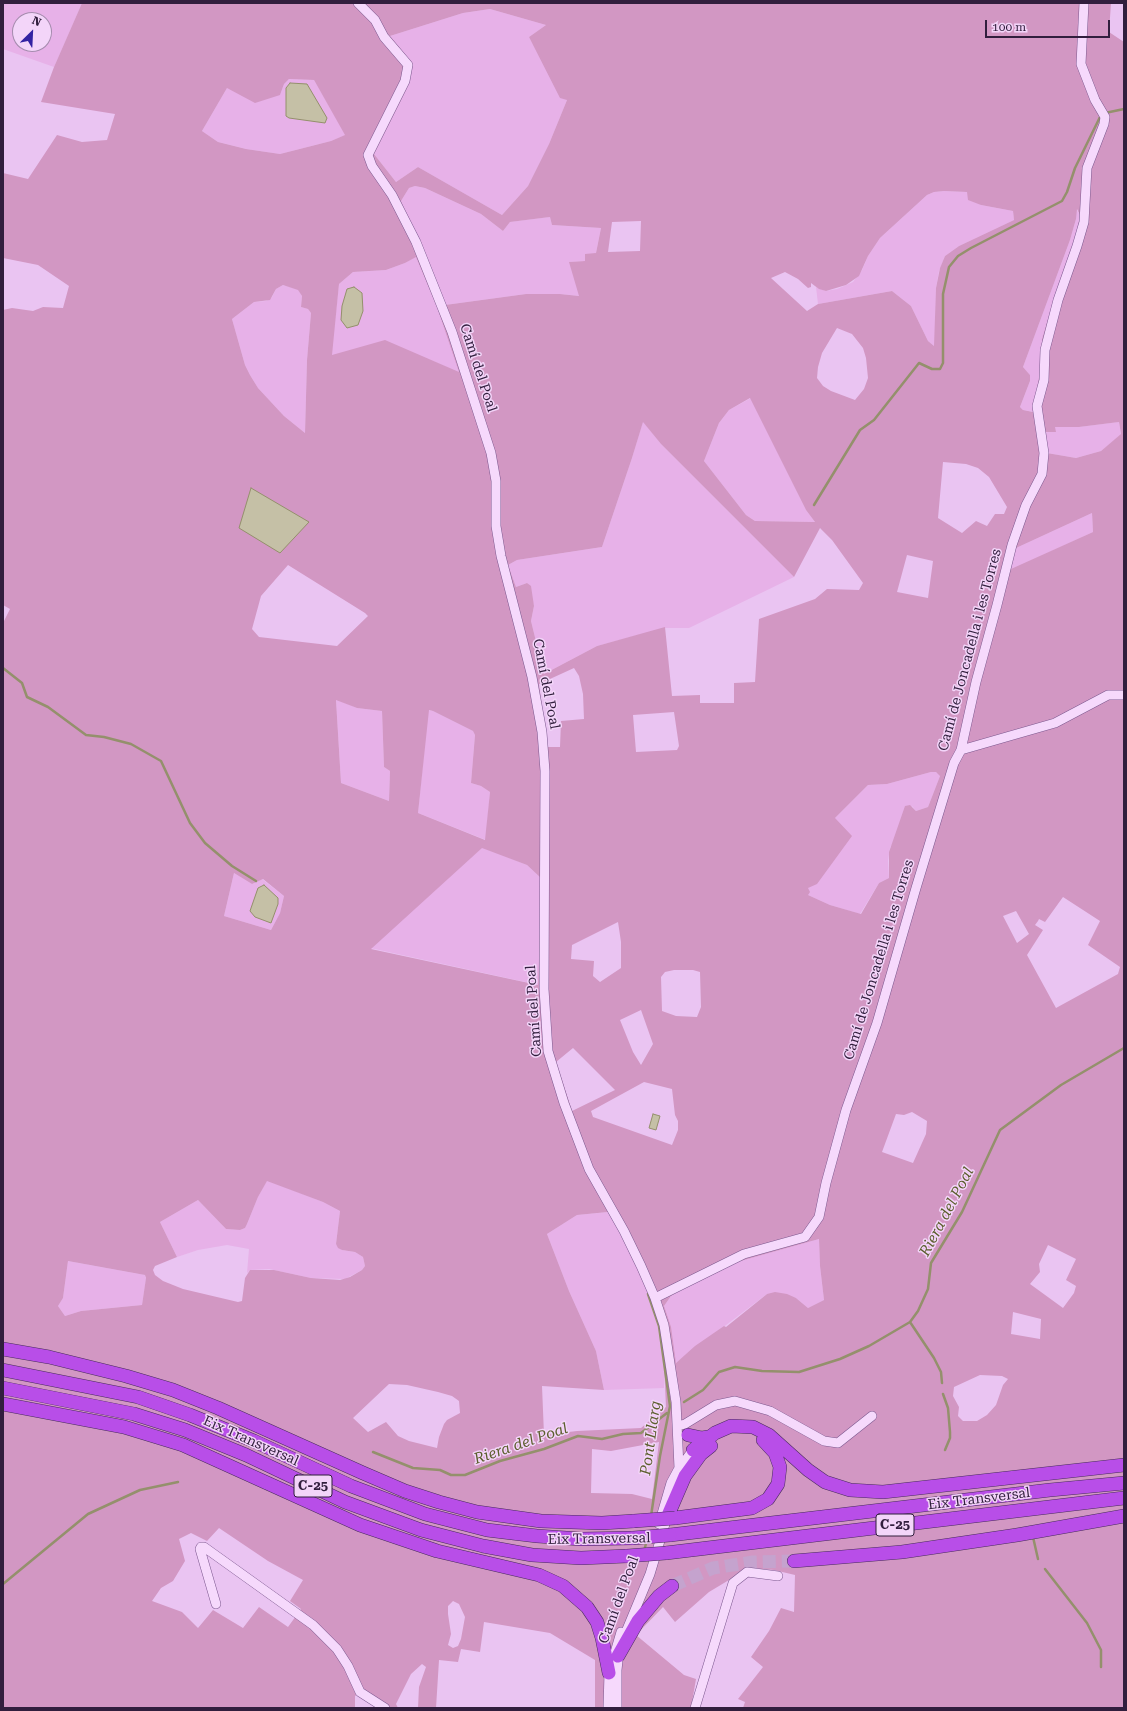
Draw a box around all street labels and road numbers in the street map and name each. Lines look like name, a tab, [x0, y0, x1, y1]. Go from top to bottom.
street label: Camí del Poal	[456, 322, 500, 414]
street label: Camí de Joncadella i les Torres	[935, 547, 1005, 753]
street label: Camí del Poal	[529, 637, 563, 731]
street label: Camí de Joncadella i les Torres	[840, 858, 918, 1062]
street label: Camí del Poal	[522, 965, 546, 1057]
street label: Eix Transversal	[201, 1412, 301, 1470]
road number: C-25	[294, 1475, 332, 1497]
street label: Eix Transversal	[927, 1484, 1031, 1514]
road number: C-25	[876, 1514, 914, 1536]
street label: Eix Transversal	[547, 1530, 651, 1548]
street label: Camí del Poal	[595, 1554, 643, 1646]

